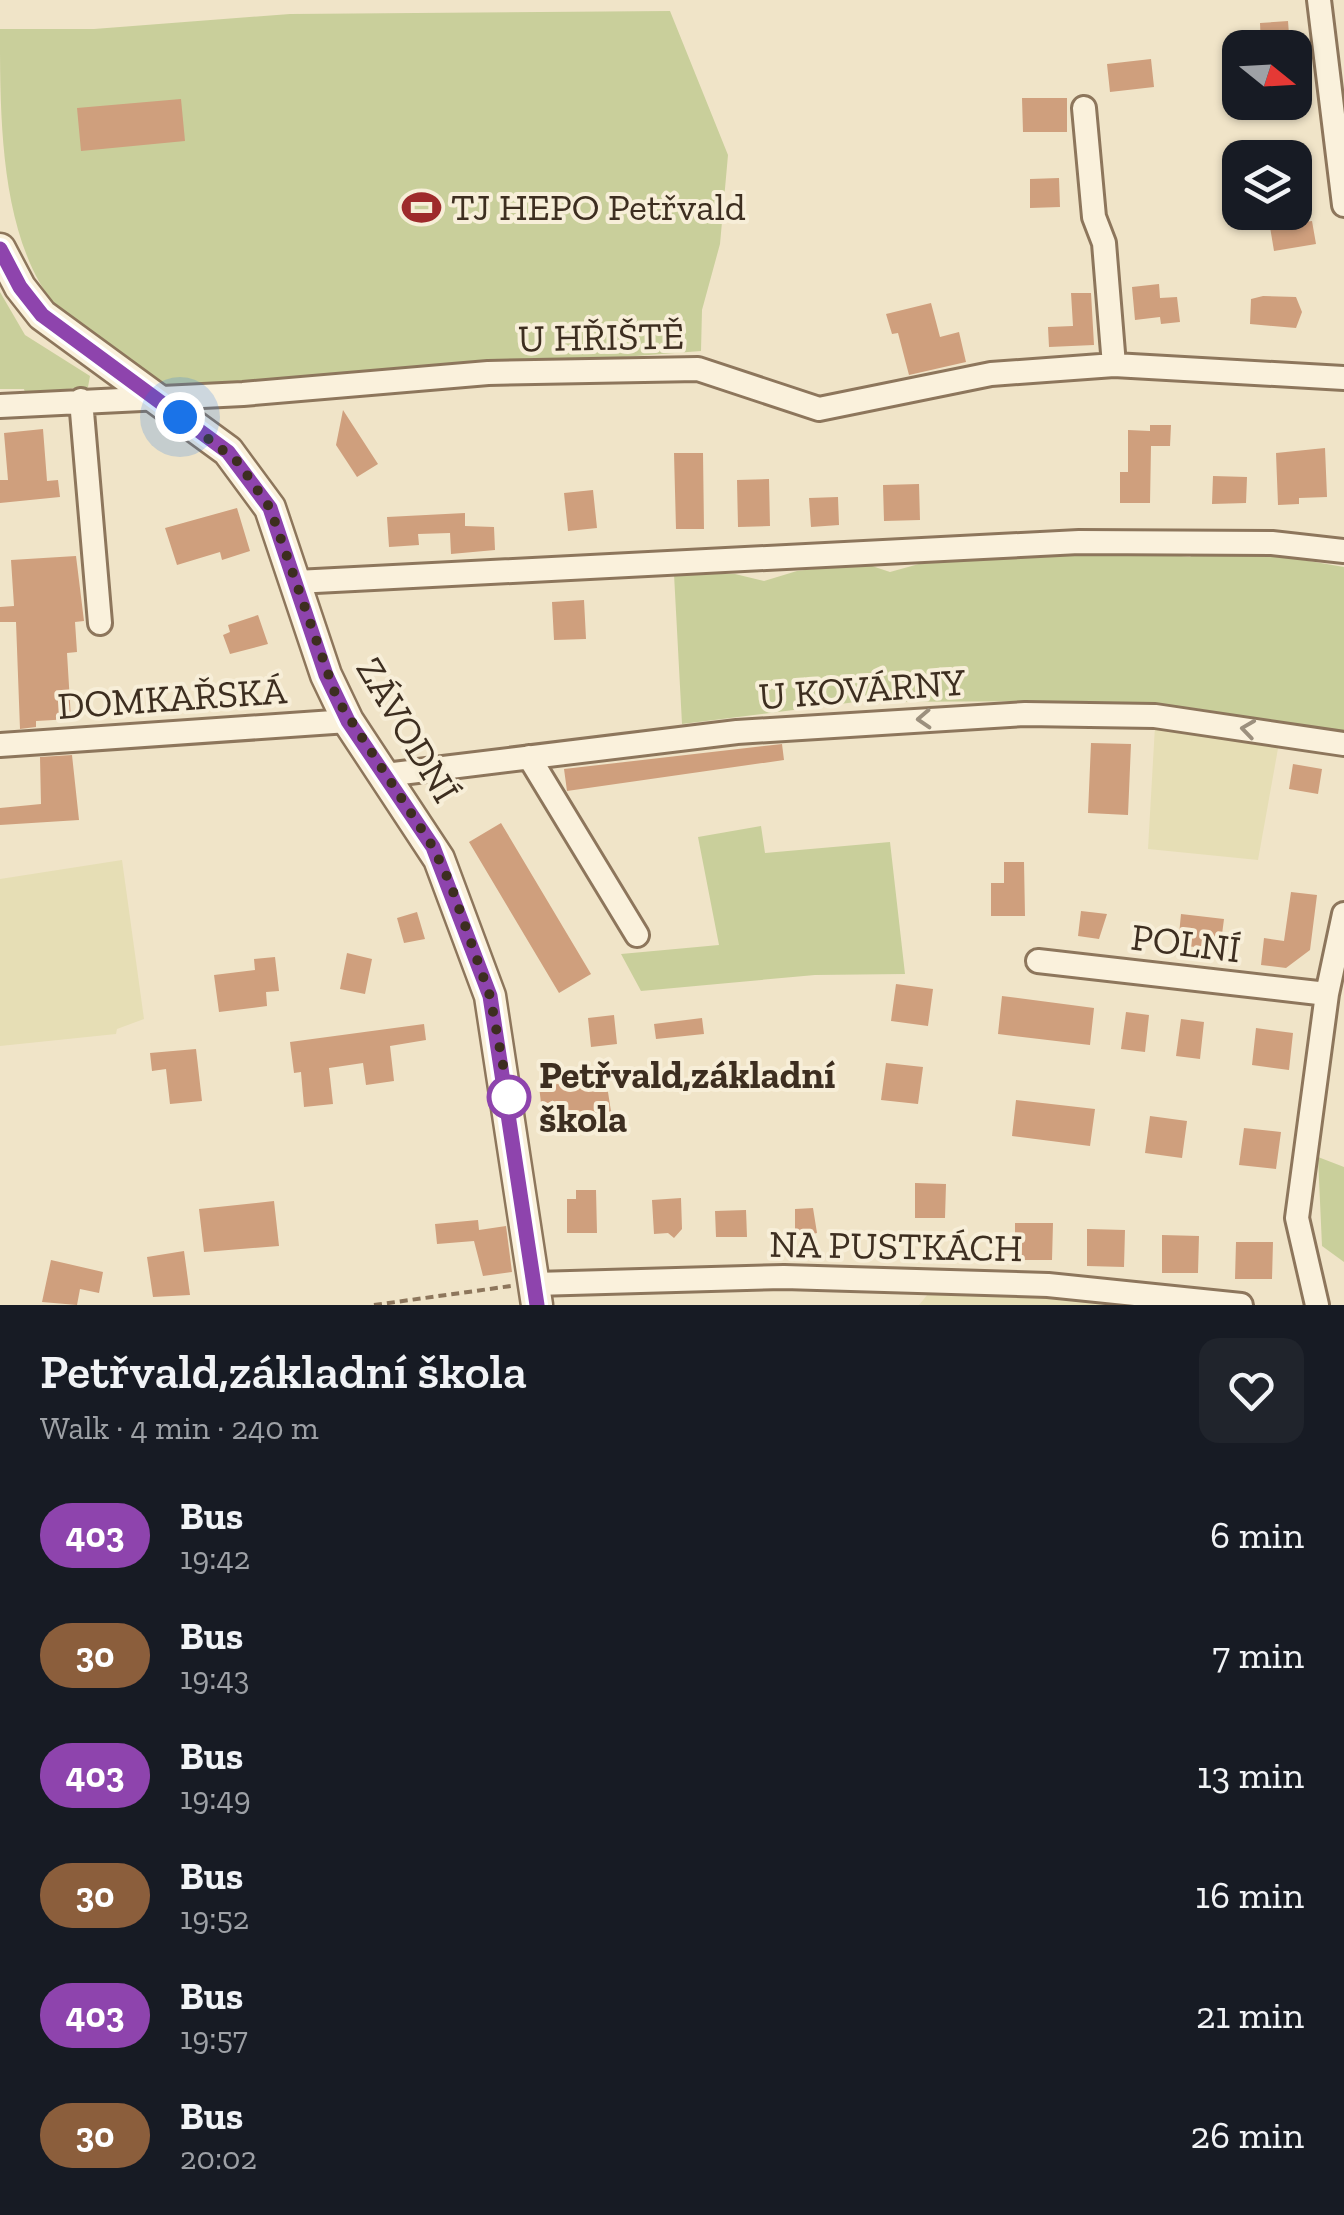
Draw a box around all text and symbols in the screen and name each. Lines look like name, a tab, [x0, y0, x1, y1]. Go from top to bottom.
north arrow	[1222, 30, 1312, 120]
map controls	[1222, 30, 1312, 230]
button: layers	[1222, 140, 1312, 230]
place label: TJ HEPO Petřvald	[451, 184, 746, 230]
sports icon: TJ HEPO Petřvald	[400, 186, 442, 228]
street label: U HŘIŠTĚ	[517, 313, 685, 361]
your location	[155, 392, 205, 442]
street label: ZÁVODNÍ	[347, 649, 469, 811]
street label: U KOVÁRNY	[757, 659, 968, 719]
street label: DOMKAŘSKÁ	[56, 667, 288, 729]
one-way arrow	[915, 708, 931, 729]
one-way arrow	[1239, 720, 1256, 741]
street label: POLNÍ	[1129, 913, 1243, 973]
place label: Petřvald,základní škola	[539, 1052, 835, 1142]
marker: Petřvald,základní škola	[488, 1076, 530, 1118]
street label: NA PUSTKÁCH	[769, 1221, 1023, 1271]
button: heart	[1199, 1338, 1304, 1443]
text: Petřvald,základní škola	[40, 1343, 527, 1400]
text: Walk · 4 min · 240 m	[40, 1409, 319, 1447]
text: Bus	[180, 1493, 243, 1539]
text: 6 min	[1210, 1512, 1304, 1558]
text: 403	[66, 1514, 124, 1556]
text: 19:42	[180, 1539, 250, 1577]
text: Bus	[180, 1613, 243, 1659]
text: 7 min	[1212, 1632, 1304, 1678]
text: 30	[76, 1634, 114, 1676]
text: 19:43	[180, 1659, 249, 1697]
text: Bus	[180, 1733, 243, 1779]
text: 13 min	[1197, 1752, 1304, 1798]
text: 403	[66, 1754, 124, 1796]
text: 19:49	[180, 1779, 251, 1817]
text: Bus	[180, 1853, 243, 1899]
text: 16 min	[1195, 1872, 1304, 1918]
text: 30	[76, 1874, 114, 1916]
text: 19:52	[180, 1899, 249, 1937]
text: Bus	[180, 1973, 243, 2019]
text: 21 min	[1196, 1992, 1304, 2038]
text: 403	[66, 1994, 124, 2036]
text: 19:57	[180, 2019, 248, 2057]
text: Bus	[180, 2093, 243, 2139]
text: 26 min	[1190, 2112, 1304, 2158]
text: 30	[76, 2114, 114, 2156]
text: 20:02	[180, 2139, 257, 2177]

